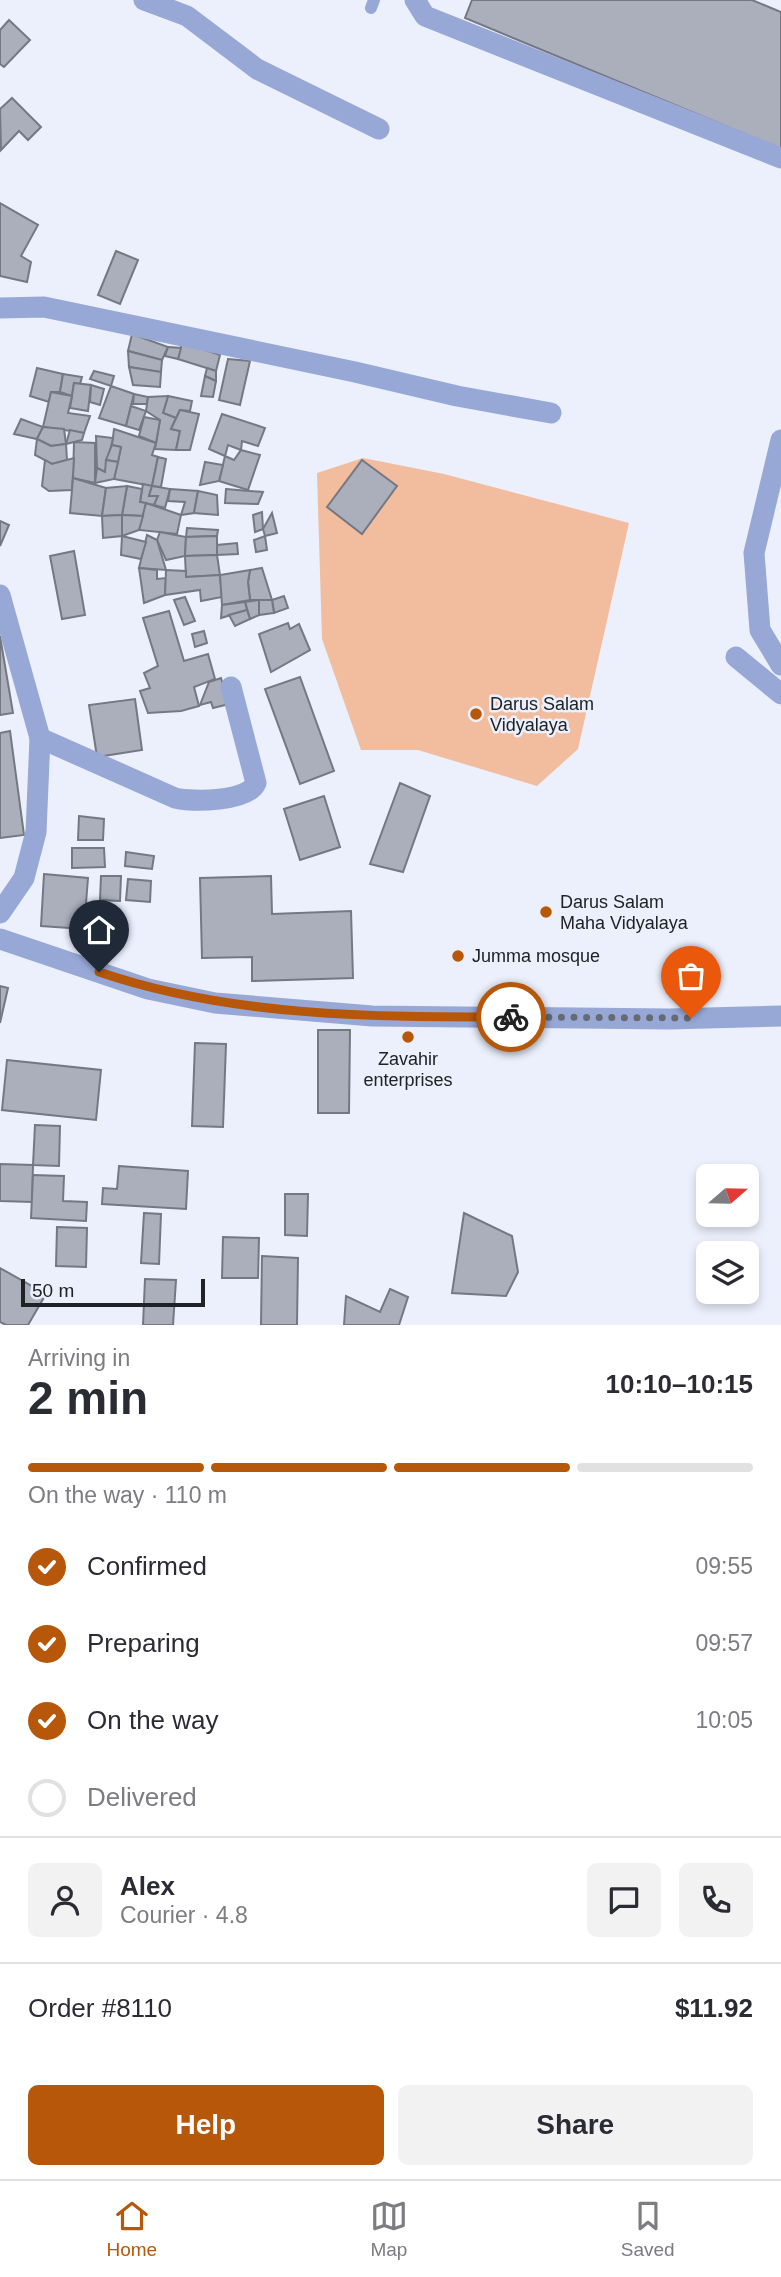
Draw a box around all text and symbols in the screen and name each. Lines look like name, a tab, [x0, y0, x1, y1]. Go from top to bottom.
place label: Darus Salam Vidyalaya	[490, 694, 594, 735]
marker: Darus Salam Vidyalaya	[468, 706, 484, 722]
place label: Darus Salam Maha Vidyalaya	[560, 892, 689, 933]
pin	[69, 900, 129, 972]
marker: Darus Salam Maha Vidyalaya	[538, 904, 554, 920]
icon: home	[80, 911, 118, 949]
place label: Jumma mosque	[472, 946, 600, 966]
pin	[661, 946, 721, 1018]
marker: Jumma mosque	[450, 948, 466, 964]
icon: bag	[672, 957, 710, 995]
courier	[476, 982, 546, 1052]
icon: bike	[492, 998, 530, 1036]
marker: Zavahir enterprises	[400, 1029, 416, 1045]
place label: Zavahir enterprises	[363, 1049, 453, 1090]
north arrow	[696, 1164, 760, 1227]
map controls	[696, 1164, 759, 1304]
button: layers	[696, 1241, 759, 1304]
scale bar	[21, 1276, 205, 1308]
text: 50 m	[32, 1280, 74, 1301]
text: Arriving in	[28, 1345, 130, 1371]
text: 10:10–10:15	[606, 1369, 753, 1399]
text: 2 min	[28, 1372, 148, 1424]
text: On the way · 110 m	[28, 1482, 227, 1508]
icon: check	[28, 1548, 66, 1586]
text: Confirmed	[87, 1551, 207, 1581]
text: 09:55	[695, 1553, 753, 1579]
icon: check	[28, 1625, 66, 1663]
text: Preparing	[87, 1628, 200, 1658]
text: 09:57	[695, 1630, 753, 1656]
icon: check	[28, 1702, 66, 1740]
text: On the way	[87, 1705, 219, 1735]
text: 10:05	[695, 1707, 753, 1733]
text: Delivered	[87, 1782, 197, 1812]
button: person	[28, 1863, 102, 1937]
button: chat	[587, 1863, 661, 1937]
button: phone	[679, 1863, 753, 1937]
text: Alex	[120, 1871, 175, 1901]
text: Courier · 4.8	[120, 1902, 248, 1928]
text: Order #8110	[28, 1993, 172, 2023]
text: $11.92	[675, 1993, 753, 2023]
button: Help	[28, 2085, 384, 2165]
button: Share	[398, 2085, 753, 2165]
tab: Home	[106, 2197, 157, 2261]
tab: Map	[370, 2197, 408, 2261]
tab: Saved	[621, 2197, 675, 2261]

